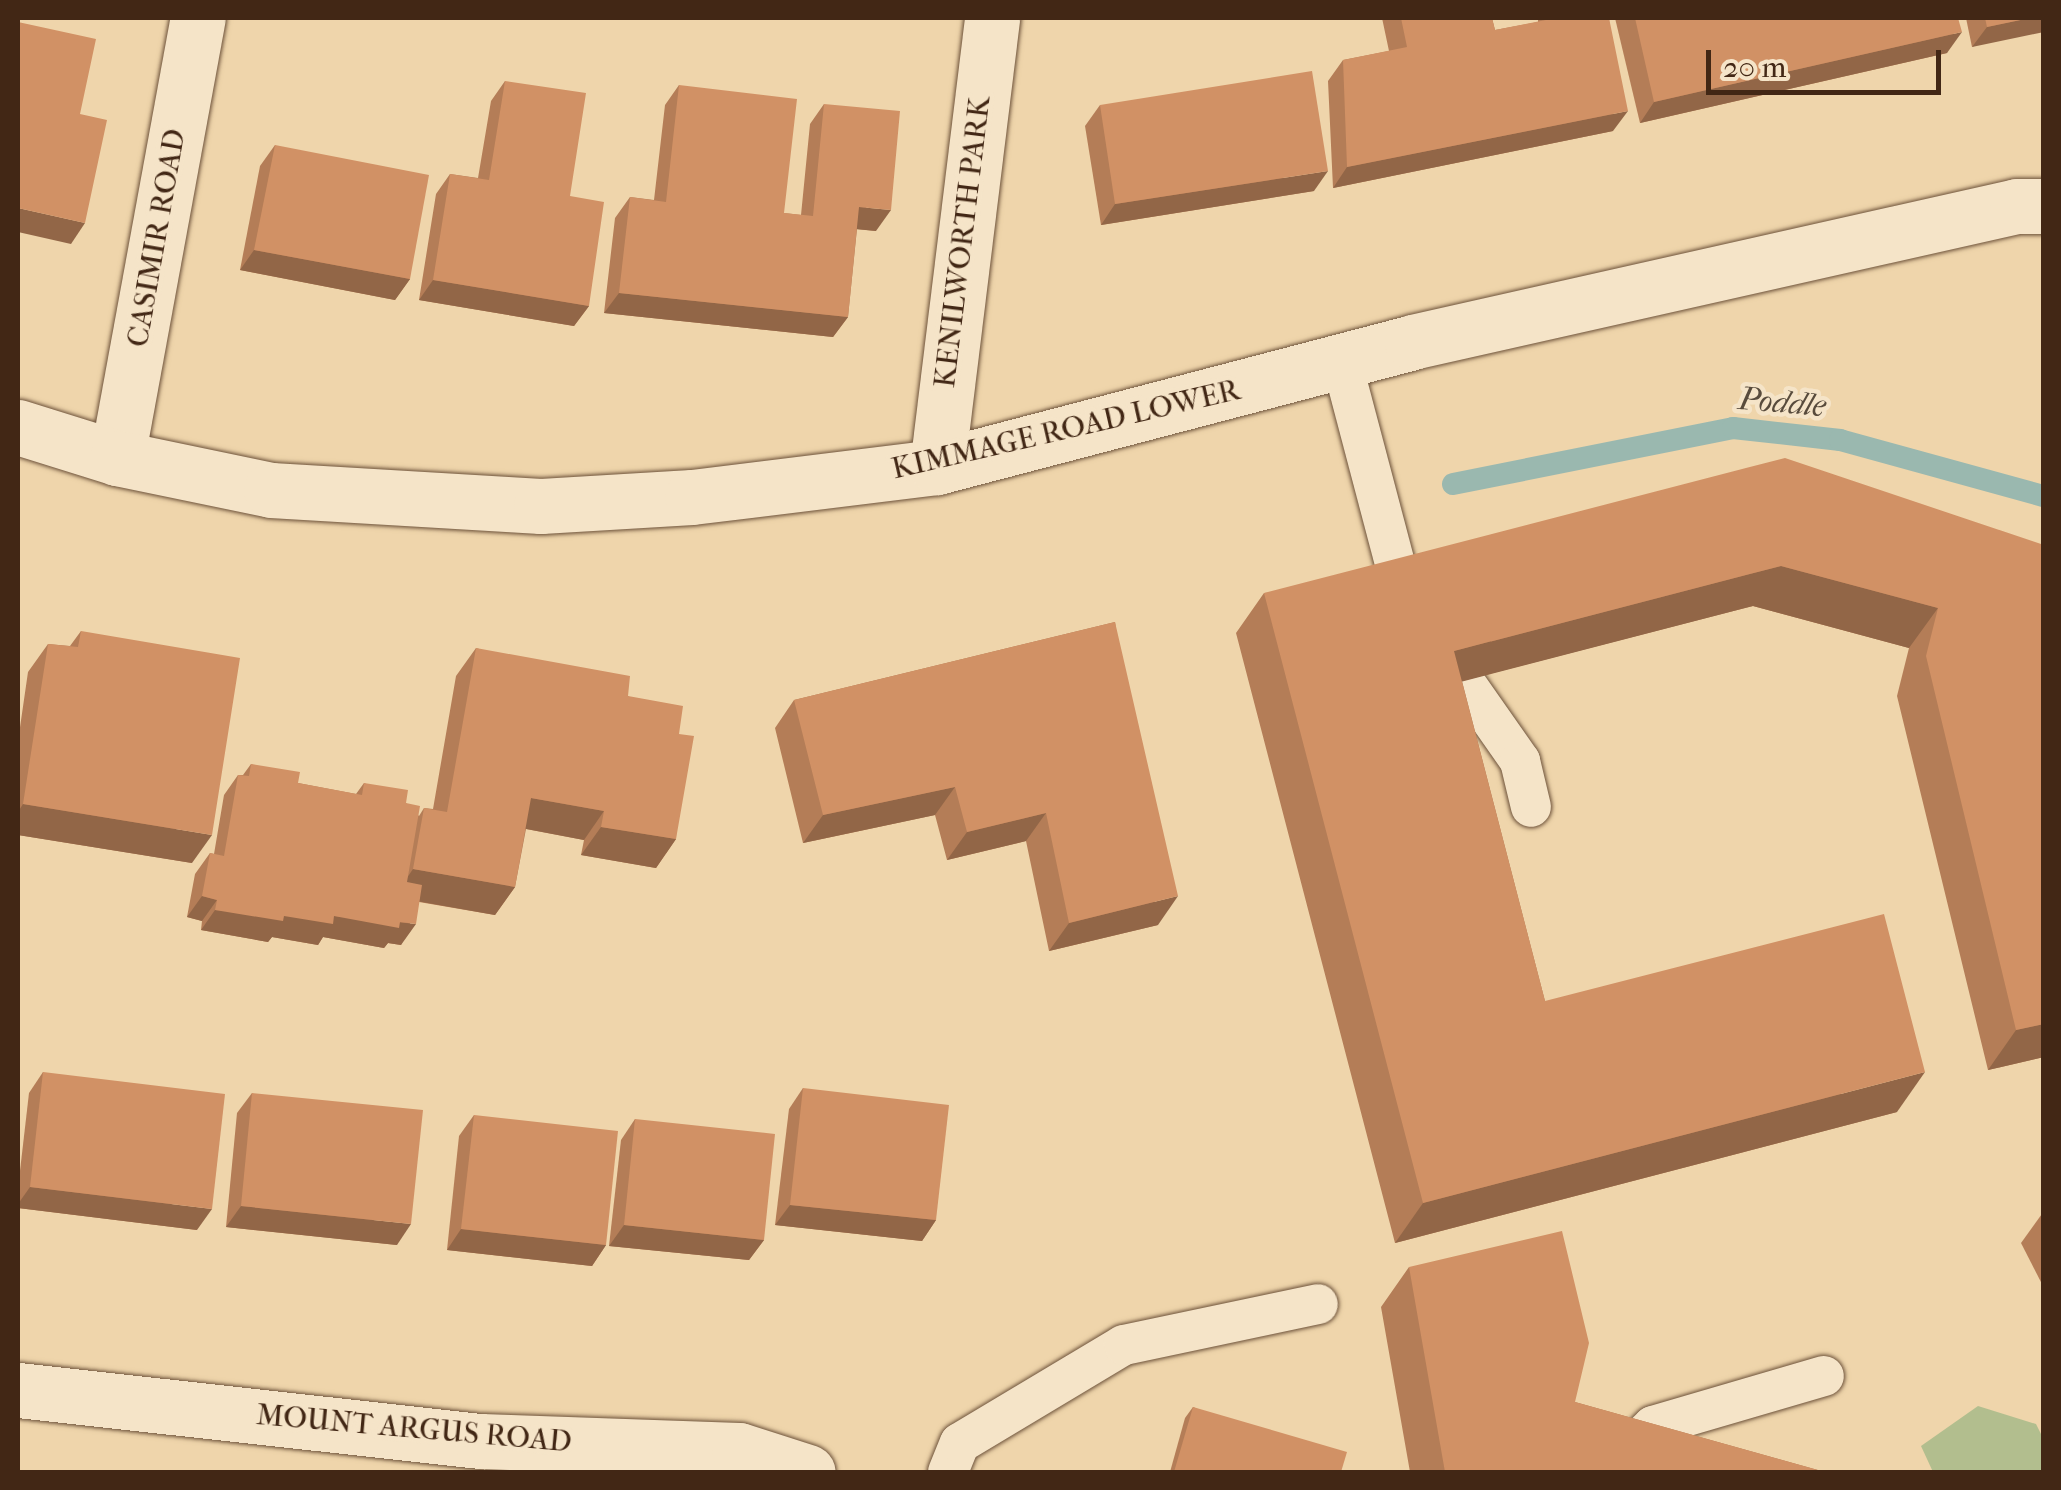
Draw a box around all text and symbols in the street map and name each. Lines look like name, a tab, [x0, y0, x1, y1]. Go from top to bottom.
scale bar	[1711, 30, 1946, 92]
text: 20 m	[1723, 50, 1786, 85]
street label: KENILWORTH PARK	[927, 94, 999, 390]
street label: CASIMIR ROAD	[120, 126, 194, 350]
street label: KIMMAGE ROAD LOWER	[888, 372, 1244, 488]
water label: Poddle	[1737, 380, 1827, 426]
street label: MOUNT ARGUS ROAD	[255, 1397, 573, 1461]

